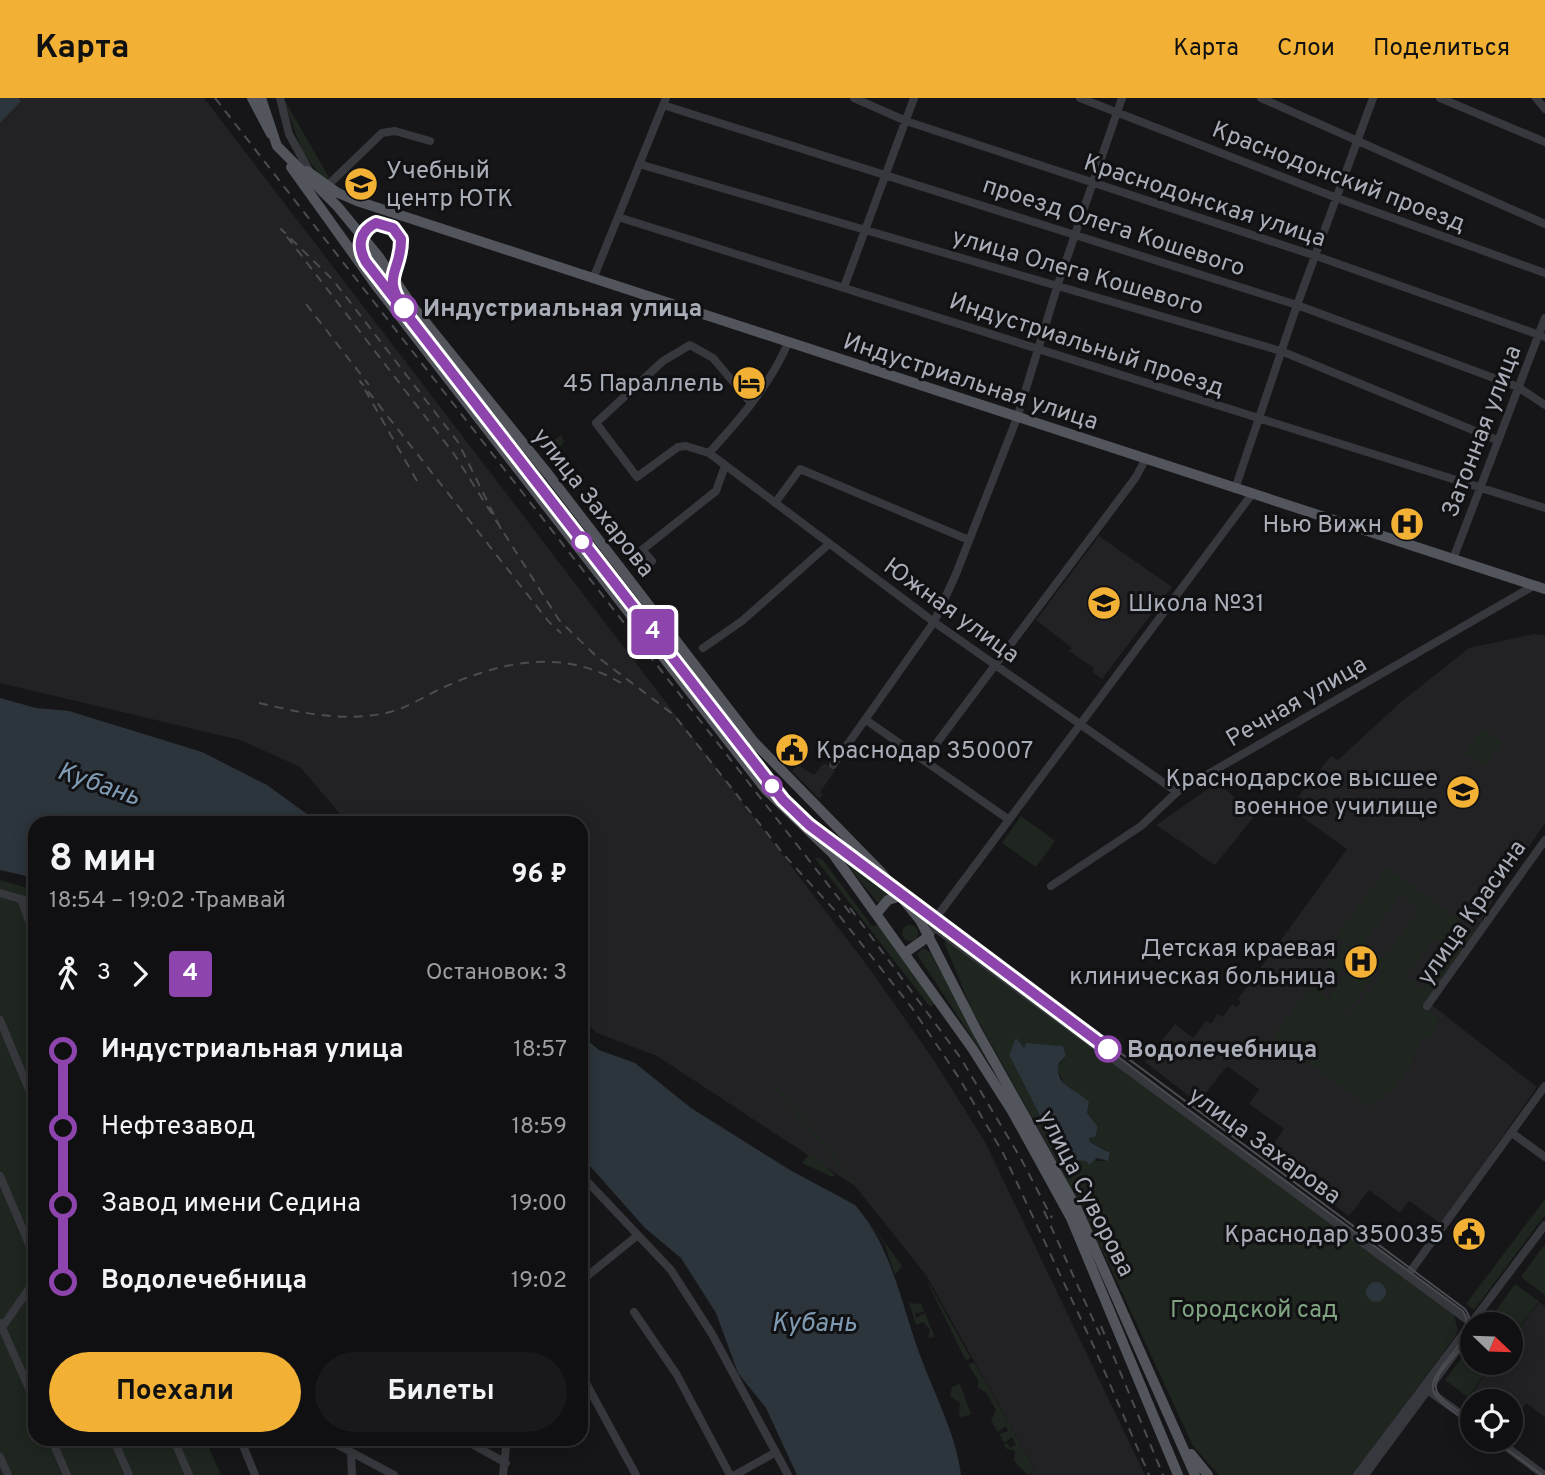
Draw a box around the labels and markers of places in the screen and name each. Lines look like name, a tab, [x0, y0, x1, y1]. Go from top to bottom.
place label: Учебный центр ЮТК	[386, 157, 513, 215]
school or university icon: Учебный центр ЮТК	[342, 165, 380, 203]
marker: Индустриальная улица	[391, 295, 417, 321]
place label: Индустриальная улица	[423, 295, 702, 325]
hotel icon: 45 Параллель	[730, 364, 768, 402]
place label: 45 Параллель	[563, 370, 724, 400]
hospital icon: Нью Вижн	[1388, 505, 1426, 543]
place label: Нью Вижн	[1262, 511, 1382, 541]
unlabelled marker	[572, 532, 592, 552]
school or university icon: Школа №31	[1085, 584, 1123, 622]
place label: Школа №31	[1128, 590, 1264, 620]
public building icon: Краснодар 350007	[773, 731, 811, 769]
place label: Краснодар 350007	[816, 737, 1033, 767]
place label: Краснодарское высшее военное училище	[1166, 765, 1438, 823]
school or university icon: Краснодарское высшее военное училище	[1444, 773, 1482, 811]
unlabelled marker	[762, 776, 782, 796]
place label: Детская краевая клиническая больница	[1069, 935, 1336, 993]
hospital icon: Детская краевая клиническая больница	[1342, 943, 1380, 981]
marker: Водолечебница	[1095, 1036, 1121, 1062]
place label: Водолечебница	[1127, 1036, 1317, 1066]
public building icon: Краснодар 350035	[1450, 1215, 1488, 1253]
place label: Краснодар 350035	[1224, 1221, 1444, 1251]

